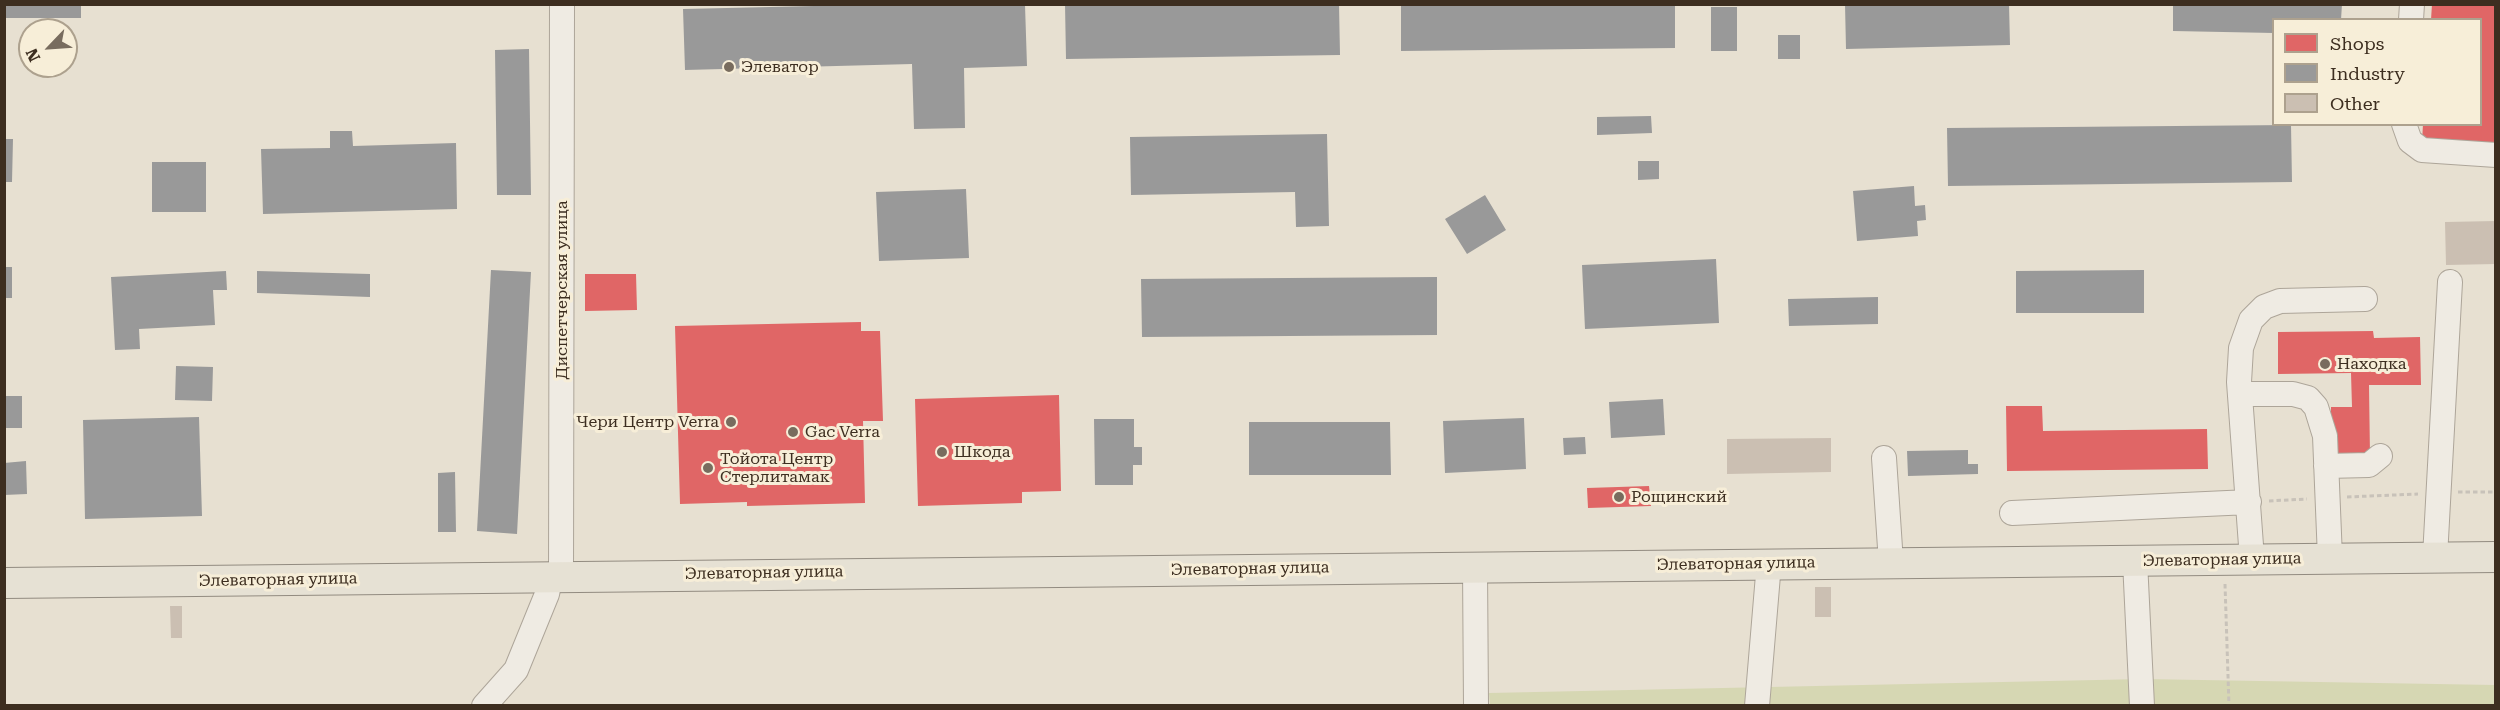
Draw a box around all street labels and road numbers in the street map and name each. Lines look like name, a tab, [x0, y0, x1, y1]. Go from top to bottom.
street label: Диспетчерская улица	[552, 201, 572, 379]
street label: Элеваторная улица	[2143, 549, 2301, 571]
street label: Элеваторная улица	[1657, 553, 1815, 575]
street label: Элеваторная улица	[1171, 558, 1329, 580]
street label: Элеваторная улица	[685, 562, 843, 584]
street label: Элеваторная улица	[199, 569, 357, 591]

